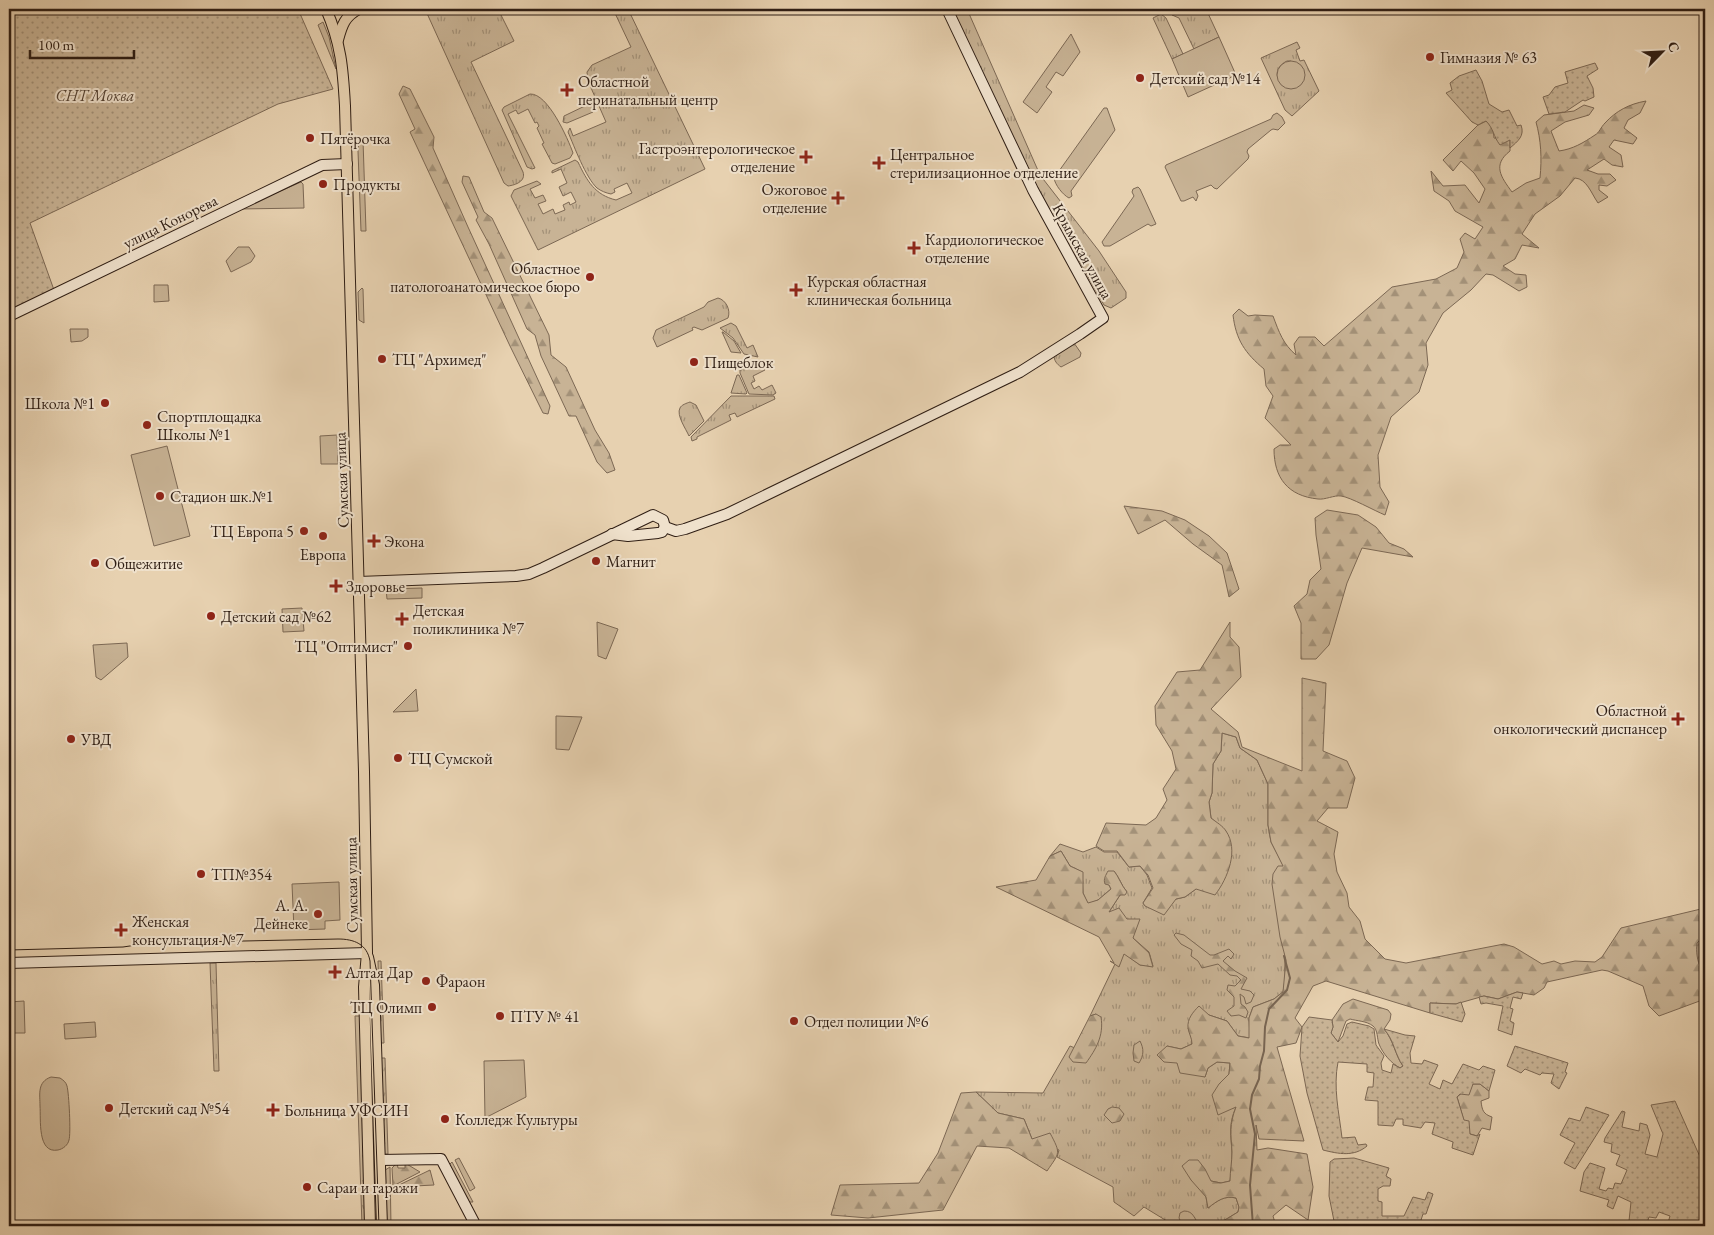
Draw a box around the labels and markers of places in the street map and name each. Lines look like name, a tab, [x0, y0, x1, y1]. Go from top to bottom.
place label: Гимназия № 63	[1440, 47, 1537, 68]
marker: Гимназия № 63	[1424, 51, 1436, 63]
place label: Детский сад №14	[1150, 68, 1261, 89]
place label: Областной перинатальный центр	[578, 71, 718, 110]
marker: Детский сад №14	[1134, 72, 1146, 84]
marker: Областной перинатальный центр	[560, 83, 574, 97]
place label: Пятёрочка	[320, 128, 391, 149]
marker: Пятёрочка	[304, 132, 316, 144]
place label: Гастроэнтерологическое отделение	[639, 138, 795, 177]
place label: Центральное стерилизационное отделение	[890, 144, 1078, 183]
marker: Гастроэнтерологическое отделение	[799, 150, 813, 164]
marker: Центральное стерилизационное отделение	[872, 156, 886, 170]
place label: Продукты	[333, 174, 401, 195]
marker: Продукты	[317, 178, 329, 190]
place label: Ожоговое отделение	[761, 179, 827, 218]
marker: Ожоговое отделение	[831, 191, 845, 205]
place label: Кардиологическое отделение	[925, 229, 1044, 268]
marker: Кардиологическое отделение	[907, 241, 921, 255]
place label: Областное патологоанатомическое бюро	[390, 258, 580, 297]
marker: Областное патологоанатомическое бюро	[584, 271, 596, 283]
place label: Курская областная клиническая больница	[807, 271, 952, 310]
marker: Курская областная клиническая больница	[789, 283, 803, 297]
place label: ТЦ "Архимед"	[392, 349, 487, 370]
place label: Пищеблок	[704, 352, 774, 373]
marker: ТЦ "Архимед"	[376, 353, 388, 365]
marker: Пищеблок	[688, 356, 700, 368]
place label: Школа №1	[25, 393, 95, 414]
marker: Школа №1	[99, 397, 111, 409]
place label: Спортплощадка Школы №1	[157, 406, 262, 445]
marker: Спортплощадка Школы №1	[141, 419, 153, 431]
place label: Стадион шк.№1	[170, 486, 273, 507]
marker: Стадион шк.№1	[154, 490, 166, 502]
place label: ТЦ Европа 5	[210, 521, 294, 542]
marker: ТЦ Европа 5	[298, 525, 310, 537]
marker: Европа	[317, 530, 329, 542]
place label: Экона	[384, 531, 425, 552]
marker: Экона	[368, 535, 380, 547]
place label: Европа	[300, 544, 347, 565]
place label: Магнит	[606, 551, 656, 572]
place label: Общежитие	[105, 553, 183, 574]
marker: Магнит	[590, 555, 602, 567]
marker: Общежитие	[89, 557, 101, 569]
place label: Здоровье	[346, 576, 405, 597]
marker: Здоровье	[330, 580, 342, 592]
place label: Детская поликлиника №7	[413, 600, 524, 639]
place label: Детский сад №62	[221, 606, 332, 627]
marker: Детский сад №62	[205, 610, 217, 622]
marker: Детская поликлиника №7	[395, 612, 409, 626]
place label: ТЦ "Оптимист"	[294, 636, 398, 657]
marker: ТЦ "Оптимист"	[402, 640, 414, 652]
place label: Областной онкологический диспансер	[1493, 700, 1668, 739]
marker: Областной онкологический диспансер	[1671, 712, 1685, 726]
place label: УВД	[80, 729, 112, 750]
marker: УВД	[65, 733, 77, 745]
place label: ТЦ Сумской	[408, 748, 493, 769]
marker: ТЦ Сумской	[392, 752, 404, 764]
place label: ТП№354	[211, 864, 272, 885]
marker: ТП№354	[195, 868, 207, 880]
place label: А. А. Дейнеке	[254, 895, 308, 934]
marker: А. А. Дейнеке	[312, 908, 324, 920]
place label: Женская консультация №7	[131, 911, 244, 950]
marker: Женская консультация №7	[114, 923, 128, 937]
place label: Алтая Дар	[344, 962, 413, 983]
marker: Алтая Дар	[329, 966, 341, 978]
place label: Фараон	[436, 971, 485, 992]
marker: Фараон	[420, 975, 432, 987]
place label: ТЦ Олимп	[350, 997, 422, 1018]
marker: ТЦ Олимп	[426, 1001, 438, 1013]
place label: ПТУ № 41	[510, 1006, 580, 1027]
marker: ПТУ № 41	[494, 1010, 506, 1022]
place label: Отдел полиции №6	[804, 1011, 929, 1032]
marker: Отдел полиции №6	[788, 1015, 800, 1027]
place label: Детский сад №54	[119, 1098, 230, 1119]
place label: Больница УФСИН	[284, 1100, 409, 1121]
marker: Детский сад №54	[103, 1102, 115, 1114]
marker: Больница УФСИН	[266, 1103, 280, 1117]
place label: Колледж Культуры	[455, 1109, 578, 1130]
marker: Колледж Культуры	[439, 1113, 451, 1125]
place label: Сараи и гаражи	[317, 1177, 419, 1198]
marker: Сараи и гаражи	[301, 1181, 313, 1193]

